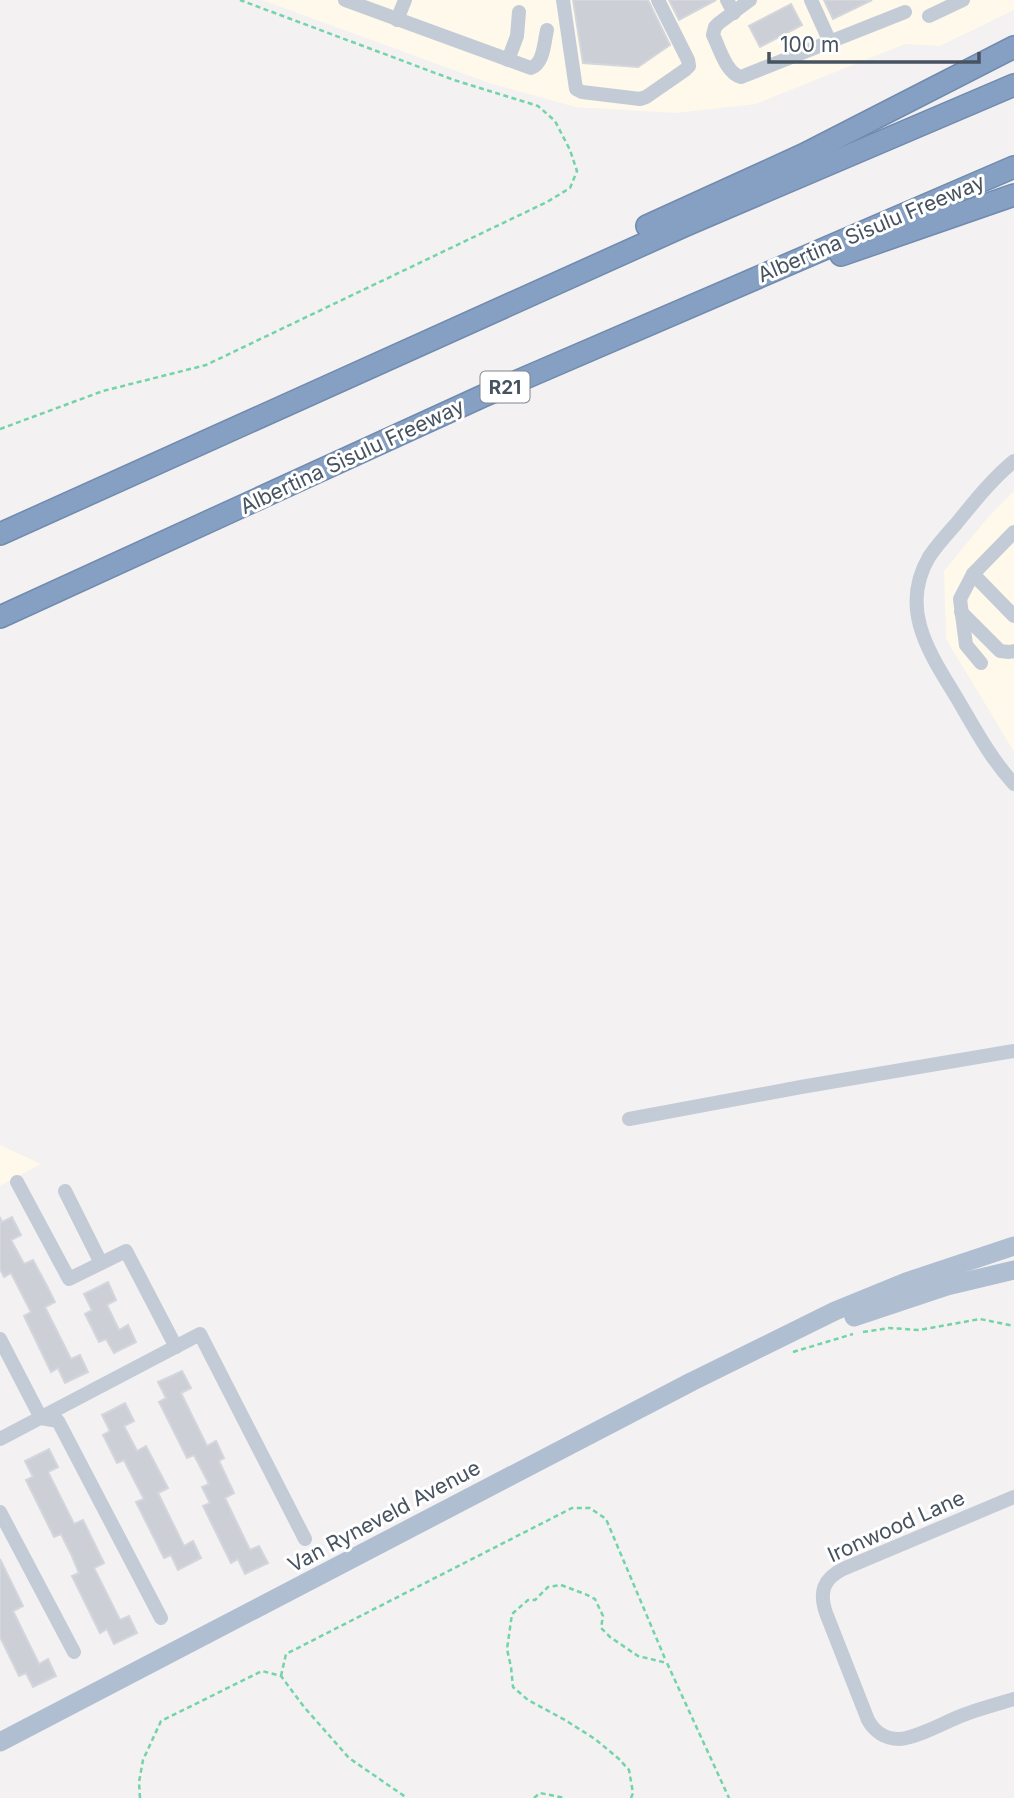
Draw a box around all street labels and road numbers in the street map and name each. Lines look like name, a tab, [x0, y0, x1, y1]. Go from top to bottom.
street label: Albertina Sisulu Freeway	[754, 169, 989, 287]
road number: R21	[480, 372, 530, 402]
street label: Albertina Sisulu Freeway	[236, 393, 468, 519]
street label: Van Ryneveld Avenue	[284, 1455, 484, 1577]
street label: Ironwood Lane	[824, 1485, 968, 1567]

